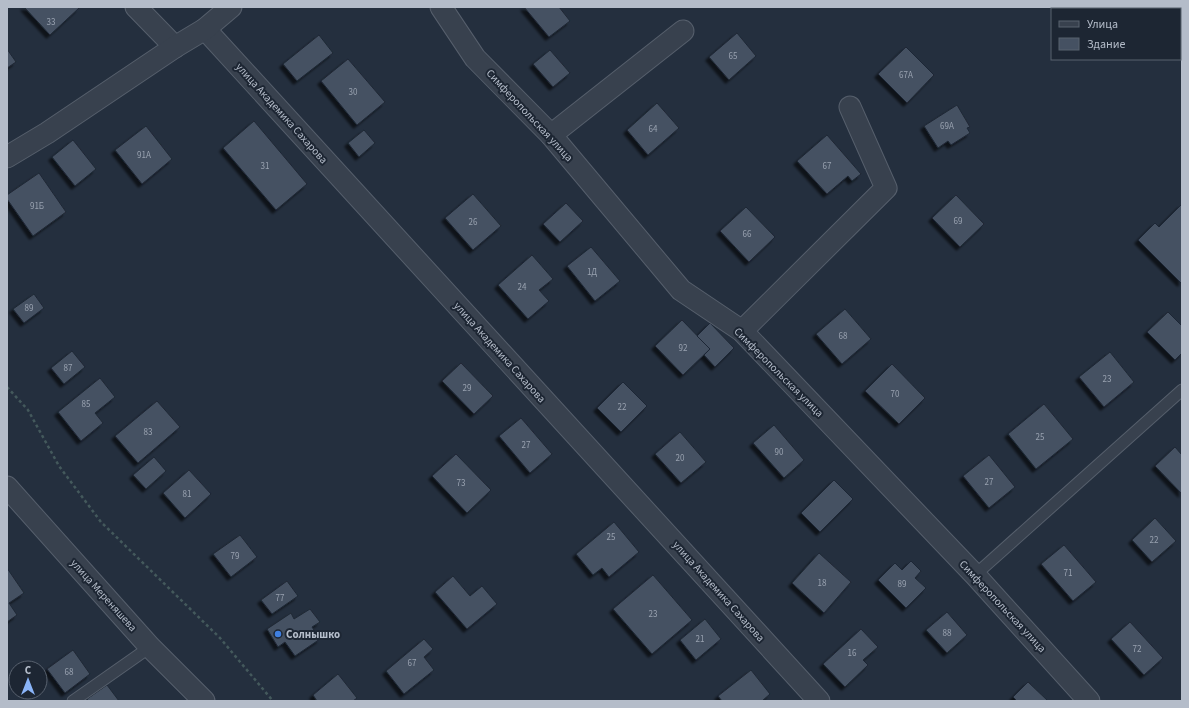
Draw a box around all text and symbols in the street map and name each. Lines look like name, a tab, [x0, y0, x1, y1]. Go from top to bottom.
legend	[1051, 8, 1181, 60]
house number: 33	[47, 16, 56, 29]
text: Улица	[1087, 16, 1118, 33]
text: Здание	[1087, 36, 1126, 53]
house number: 65	[729, 50, 738, 63]
street label: улица Академика Сахарова	[232, 60, 331, 167]
street label: Симферопольская улица	[483, 66, 576, 165]
house number: 67А	[899, 69, 913, 82]
house number: 30	[349, 86, 358, 99]
house number: 69А	[940, 120, 954, 133]
house number: 64	[649, 123, 658, 136]
house number: 91А	[137, 149, 151, 162]
house number: 31	[261, 160, 269, 173]
house number: 67	[823, 160, 832, 173]
house number: 91Б	[30, 200, 44, 213]
house number: 69	[954, 215, 963, 228]
house number: 26	[469, 216, 478, 229]
house number: 66	[743, 228, 752, 241]
house number: 1Д	[587, 266, 597, 279]
house number: 24	[518, 281, 527, 294]
street label: улица Академика Сахарова	[450, 299, 549, 406]
house number: 89	[25, 302, 34, 315]
street label: Симферопольская улица	[731, 324, 827, 420]
house number: 68	[839, 330, 848, 343]
house number: 92	[679, 342, 688, 355]
house number: 87	[64, 362, 73, 375]
house number: 23	[1103, 373, 1112, 386]
house number: 29	[463, 382, 472, 395]
house number: 70	[891, 388, 900, 401]
house number: 85	[82, 398, 91, 411]
house number: 22	[618, 401, 627, 414]
house number: 83	[144, 426, 153, 439]
house number: 25	[1036, 431, 1045, 444]
house number: 27	[522, 439, 531, 452]
house number: 90	[775, 446, 784, 459]
house number: 20	[676, 452, 685, 465]
house number: 27	[985, 476, 994, 489]
house number: 73	[457, 477, 466, 490]
house number: 81	[183, 488, 191, 501]
house number: 25	[607, 531, 616, 544]
house number: 22	[1150, 534, 1159, 547]
street label: улица Академика Сахарова	[669, 538, 768, 645]
house number: 79	[231, 550, 240, 563]
street label: улица Мереняшева	[67, 556, 140, 635]
street label: Симферопольская улица	[956, 557, 1049, 656]
house number: 71	[1064, 567, 1072, 580]
house number: 18	[818, 577, 827, 590]
house number: 89	[898, 578, 907, 591]
house number: 77	[276, 592, 285, 605]
house number: 23	[649, 608, 658, 621]
place label: Солнышко	[286, 627, 340, 642]
house number: 88	[943, 627, 952, 640]
marker: Солнышко	[273, 629, 283, 639]
house number: 21	[696, 633, 704, 646]
house number: 72	[1133, 643, 1142, 656]
house number: 16	[848, 647, 857, 660]
house number: 67	[408, 657, 417, 670]
north arrow	[8, 660, 48, 700]
text: С	[25, 663, 32, 678]
house number: 68	[65, 666, 74, 679]

